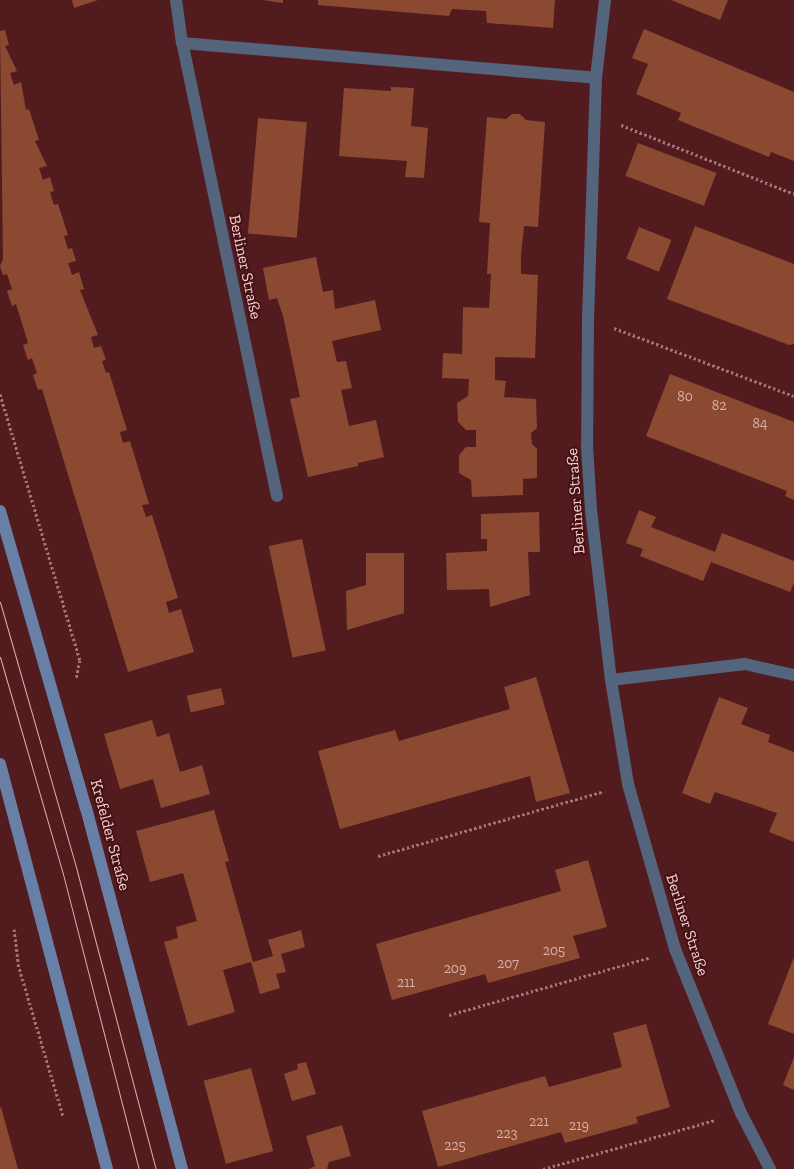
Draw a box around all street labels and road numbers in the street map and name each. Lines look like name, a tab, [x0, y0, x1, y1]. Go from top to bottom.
street label: Berliner Straße	[225, 213, 265, 321]
street label: Berliner Straße	[563, 447, 589, 555]
street label: Krefelder Straße	[86, 777, 134, 893]
street label: Berliner Straße	[661, 871, 713, 979]

